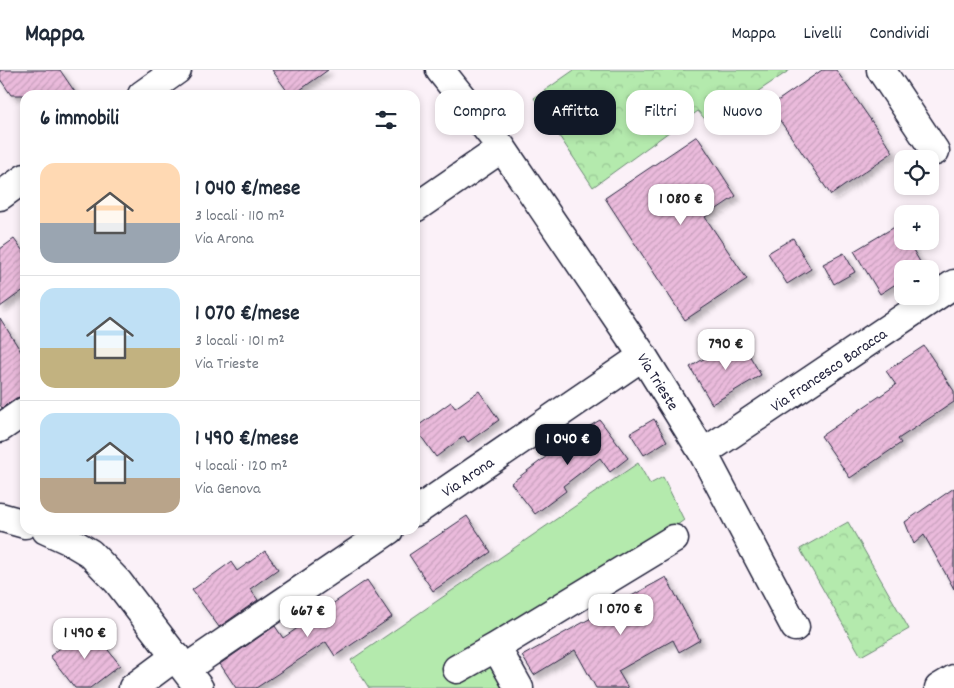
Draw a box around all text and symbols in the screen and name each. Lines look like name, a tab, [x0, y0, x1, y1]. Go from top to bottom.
text: Mappa	[25, 18, 84, 52]
text: Mappa	[732, 22, 776, 47]
text: Livelli	[804, 22, 842, 47]
text: Condividi	[870, 22, 929, 47]
chip: Compra	[435, 90, 524, 135]
chip: Affitta	[534, 90, 616, 135]
chip: Filtri	[626, 90, 694, 135]
chip: Nuovo	[704, 90, 781, 135]
text: 6 immobili	[40, 105, 119, 135]
icon: filters	[372, 106, 400, 134]
map controls	[894, 150, 939, 305]
button: locate	[894, 150, 939, 195]
text: 1 040 €/mese	[195, 175, 300, 205]
icon: home	[80, 183, 140, 243]
pin: 1 080 €	[635, 184, 727, 226]
text: 1 080 €	[659, 188, 703, 211]
text: 3 locali · 110 m²	[195, 205, 285, 228]
button: +	[894, 205, 939, 250]
text: Via Arona	[195, 228, 253, 251]
button: −	[894, 260, 939, 305]
text: 1 070 €/mese	[195, 300, 300, 330]
icon: home	[80, 308, 140, 368]
street label: Via Francesco Baracca	[767, 323, 893, 419]
pin: 790 €	[691, 328, 761, 371]
text: 3 locali · 101 m²	[195, 330, 285, 353]
text: 790 €	[709, 333, 743, 356]
street label: Via Trieste	[630, 349, 684, 415]
text: Via Trieste	[195, 353, 259, 376]
pin: 1 040 €	[522, 424, 614, 466]
text: 1 490 €/mese	[195, 425, 298, 455]
text: 1 040 €	[546, 428, 590, 451]
icon: home	[80, 433, 140, 493]
street label: Via Arona	[438, 452, 499, 504]
text: 4 locali · 120 m²	[195, 455, 288, 478]
text: Via Genova	[195, 478, 261, 501]
pin: 1 070 €	[575, 594, 667, 636]
pin: 667 €	[273, 596, 343, 638]
text: 1 070 €	[599, 598, 643, 621]
text: 667 €	[291, 600, 325, 623]
pin: 1 490 €	[39, 618, 131, 660]
text: 1 490 €	[64, 622, 106, 645]

